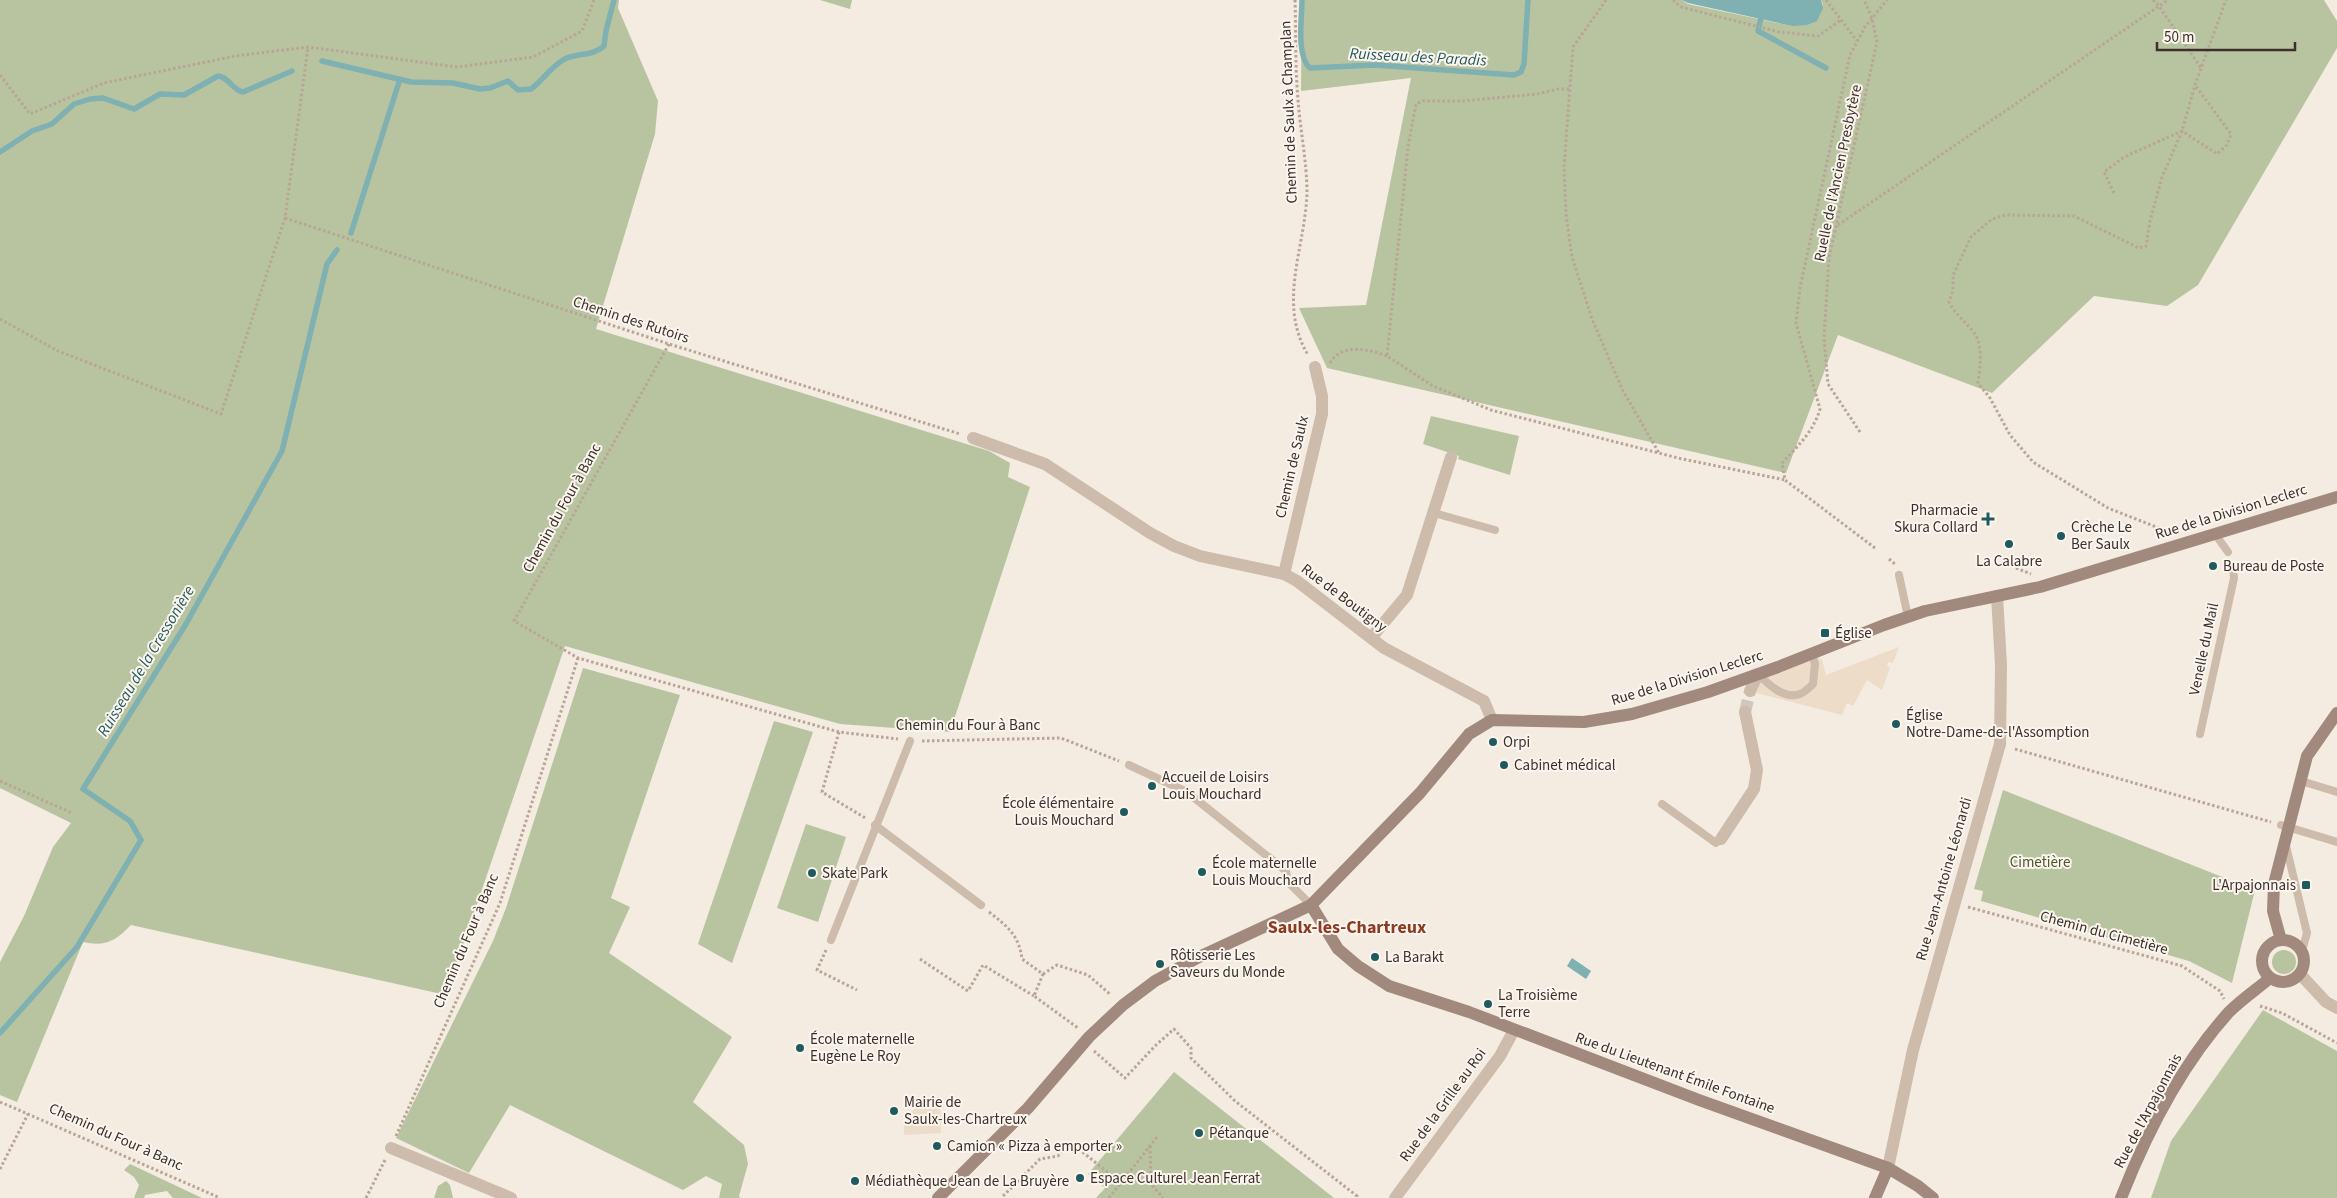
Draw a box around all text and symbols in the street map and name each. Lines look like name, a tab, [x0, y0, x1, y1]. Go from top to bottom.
street label: Chemin de Saulx à Champlan	[1275, 20, 1303, 204]
scale bar	[2157, 20, 2294, 52]
text: 50 m	[2164, 27, 2194, 48]
water label: Ruisseau des Paradis	[1349, 42, 1488, 72]
street label: Ruelle de l'Ancien Presbytère	[1809, 83, 1867, 263]
street label: Chemin des Rutoirs	[570, 291, 692, 349]
street label: Chemin de Saulx	[1270, 413, 1314, 520]
street label: Chemin du Four à Banc	[518, 440, 606, 576]
street label: Rue de la Division Leclerc	[2152, 479, 2310, 545]
place label: Pharmacie Skura Collard	[1894, 500, 1978, 538]
marker: Pharmacie Skura Collard	[1982, 513, 1994, 525]
place label: Crèche Le Ber Saulx	[2071, 517, 2132, 555]
marker: Crèche Le Ber Saulx	[2055, 530, 2067, 542]
marker: La Calabre	[2003, 538, 2015, 550]
place label: La Calabre	[1976, 551, 2042, 572]
place label: Bureau de Poste	[2223, 556, 2324, 577]
street label: Rue de Boutigny	[1297, 559, 1391, 637]
marker: Bureau de Poste	[2207, 560, 2219, 572]
water label: Ruisseau de la Cressonière	[92, 581, 200, 741]
street label: Venelle du Mail	[2184, 601, 2224, 697]
place label: Église	[1835, 623, 1872, 644]
marker: Église	[1819, 627, 1831, 639]
street label: Rue de la Division Leclerc	[1608, 645, 1766, 711]
place label: Église Notre-Dame-de-l'Assomption	[1906, 705, 2090, 743]
street label: Chemin du Four à Banc	[896, 715, 1040, 736]
marker: Église Notre-Dame-de-l'Assomption	[1890, 718, 1902, 730]
place label: Orpi	[1503, 732, 1530, 753]
marker: Orpi	[1487, 736, 1499, 748]
place label: Cabinet médical	[1514, 755, 1616, 776]
marker: Cabinet médical	[1498, 759, 1510, 771]
place label: Accueil de Loisirs Louis Mouchard	[1162, 767, 1269, 805]
marker: Accueil de Loisirs Louis Mouchard	[1146, 780, 1158, 792]
place label: École élémentaire Louis Mouchard	[1002, 793, 1114, 831]
street label: Rue Jean-Antoine Léonardi	[1911, 795, 1977, 963]
marker: École élémentaire Louis Mouchard	[1118, 806, 1130, 818]
park label: Cimetière	[2010, 852, 2070, 873]
place label: École maternelle Louis Mouchard	[1212, 853, 1317, 891]
place label: Skate Park	[822, 863, 889, 884]
marker: École maternelle Louis Mouchard	[1196, 866, 1208, 878]
marker: Skate Park	[806, 867, 818, 879]
street label: Chemin du Four à Banc	[428, 870, 504, 1012]
place label: L'Arpajonnais	[2212, 875, 2296, 896]
marker: L'Arpajonnais	[2300, 879, 2312, 891]
street label: Chemin du Cimetière	[2038, 906, 2170, 960]
district label: Saulx-les-Chartreux	[1268, 915, 1426, 940]
place label: Rôtisserie Les Saveurs du Monde	[1170, 945, 1285, 983]
place label: La Barakt	[1385, 947, 1444, 968]
marker: La Barakt	[1369, 951, 1381, 963]
marker: Rôtisserie Les Saveurs du Monde	[1154, 958, 1166, 970]
place label: La Troisième Terre	[1498, 985, 1577, 1023]
marker: La Troisième Terre	[1482, 998, 1494, 1010]
street label: Rue du Lieutenant Émile Fontaine	[1572, 1027, 1778, 1119]
place label: École maternelle Eugène Le Roy	[810, 1029, 915, 1067]
marker: École maternelle Eugène Le Roy	[794, 1042, 806, 1054]
street label: Rue de la Grille au Roi	[1395, 1044, 1491, 1166]
street label: Rue de l'Arpajonnais	[2109, 1050, 2187, 1172]
place label: Mairie de Saulx-les-Chartreux	[904, 1092, 1027, 1130]
street label: Chemin du Four à Banc	[46, 1098, 186, 1176]
marker: Mairie de Saulx-les-Chartreux	[888, 1105, 900, 1117]
place label: Pétanque	[1209, 1123, 1269, 1144]
marker: Pétanque	[1193, 1127, 1205, 1139]
place label: Camion « Pizza à emporter »	[947, 1136, 1122, 1157]
marker: Camion « Pizza à emporter »	[931, 1140, 943, 1152]
place label: Espace Culturel Jean Ferrat	[1090, 1168, 1260, 1189]
place label: Médiathèque Jean de La Bruyère	[865, 1171, 1069, 1192]
marker: Espace Culturel Jean Ferrat	[1074, 1172, 1086, 1184]
marker: Médiathèque Jean de La Bruyère	[849, 1175, 861, 1187]

